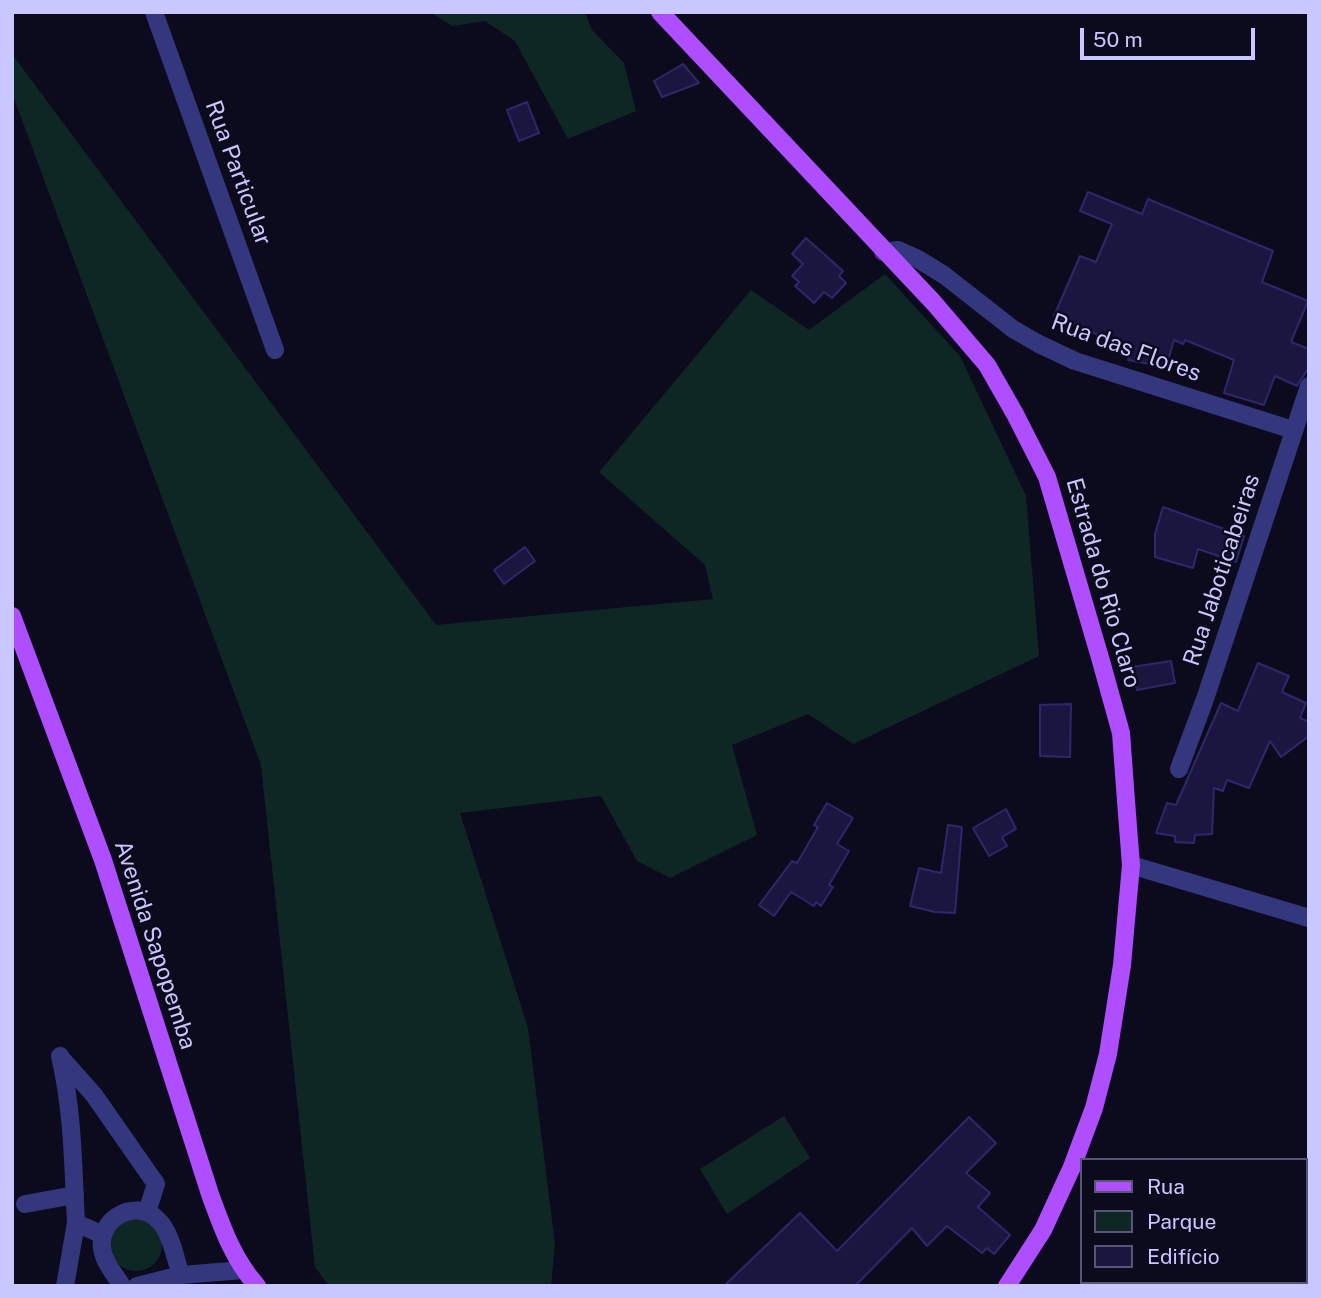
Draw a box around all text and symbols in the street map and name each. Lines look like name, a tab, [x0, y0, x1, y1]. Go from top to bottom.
scale bar	[1083, 14, 1258, 58]
text: 50 m	[1093, 27, 1143, 52]
street label: Rua Particular	[199, 97, 277, 249]
street label: Rua das Flores	[1047, 308, 1205, 388]
street label: Rua Jaboticabeiras	[1178, 471, 1266, 669]
street label: Estrada do Rio Claro	[1060, 475, 1146, 691]
street label: Avenida Sapopemba	[108, 837, 202, 1053]
legend	[1080, 1158, 1307, 1284]
text: Rua	[1147, 1174, 1185, 1199]
text: Parque	[1147, 1209, 1216, 1234]
text: Edifício	[1147, 1244, 1220, 1269]

